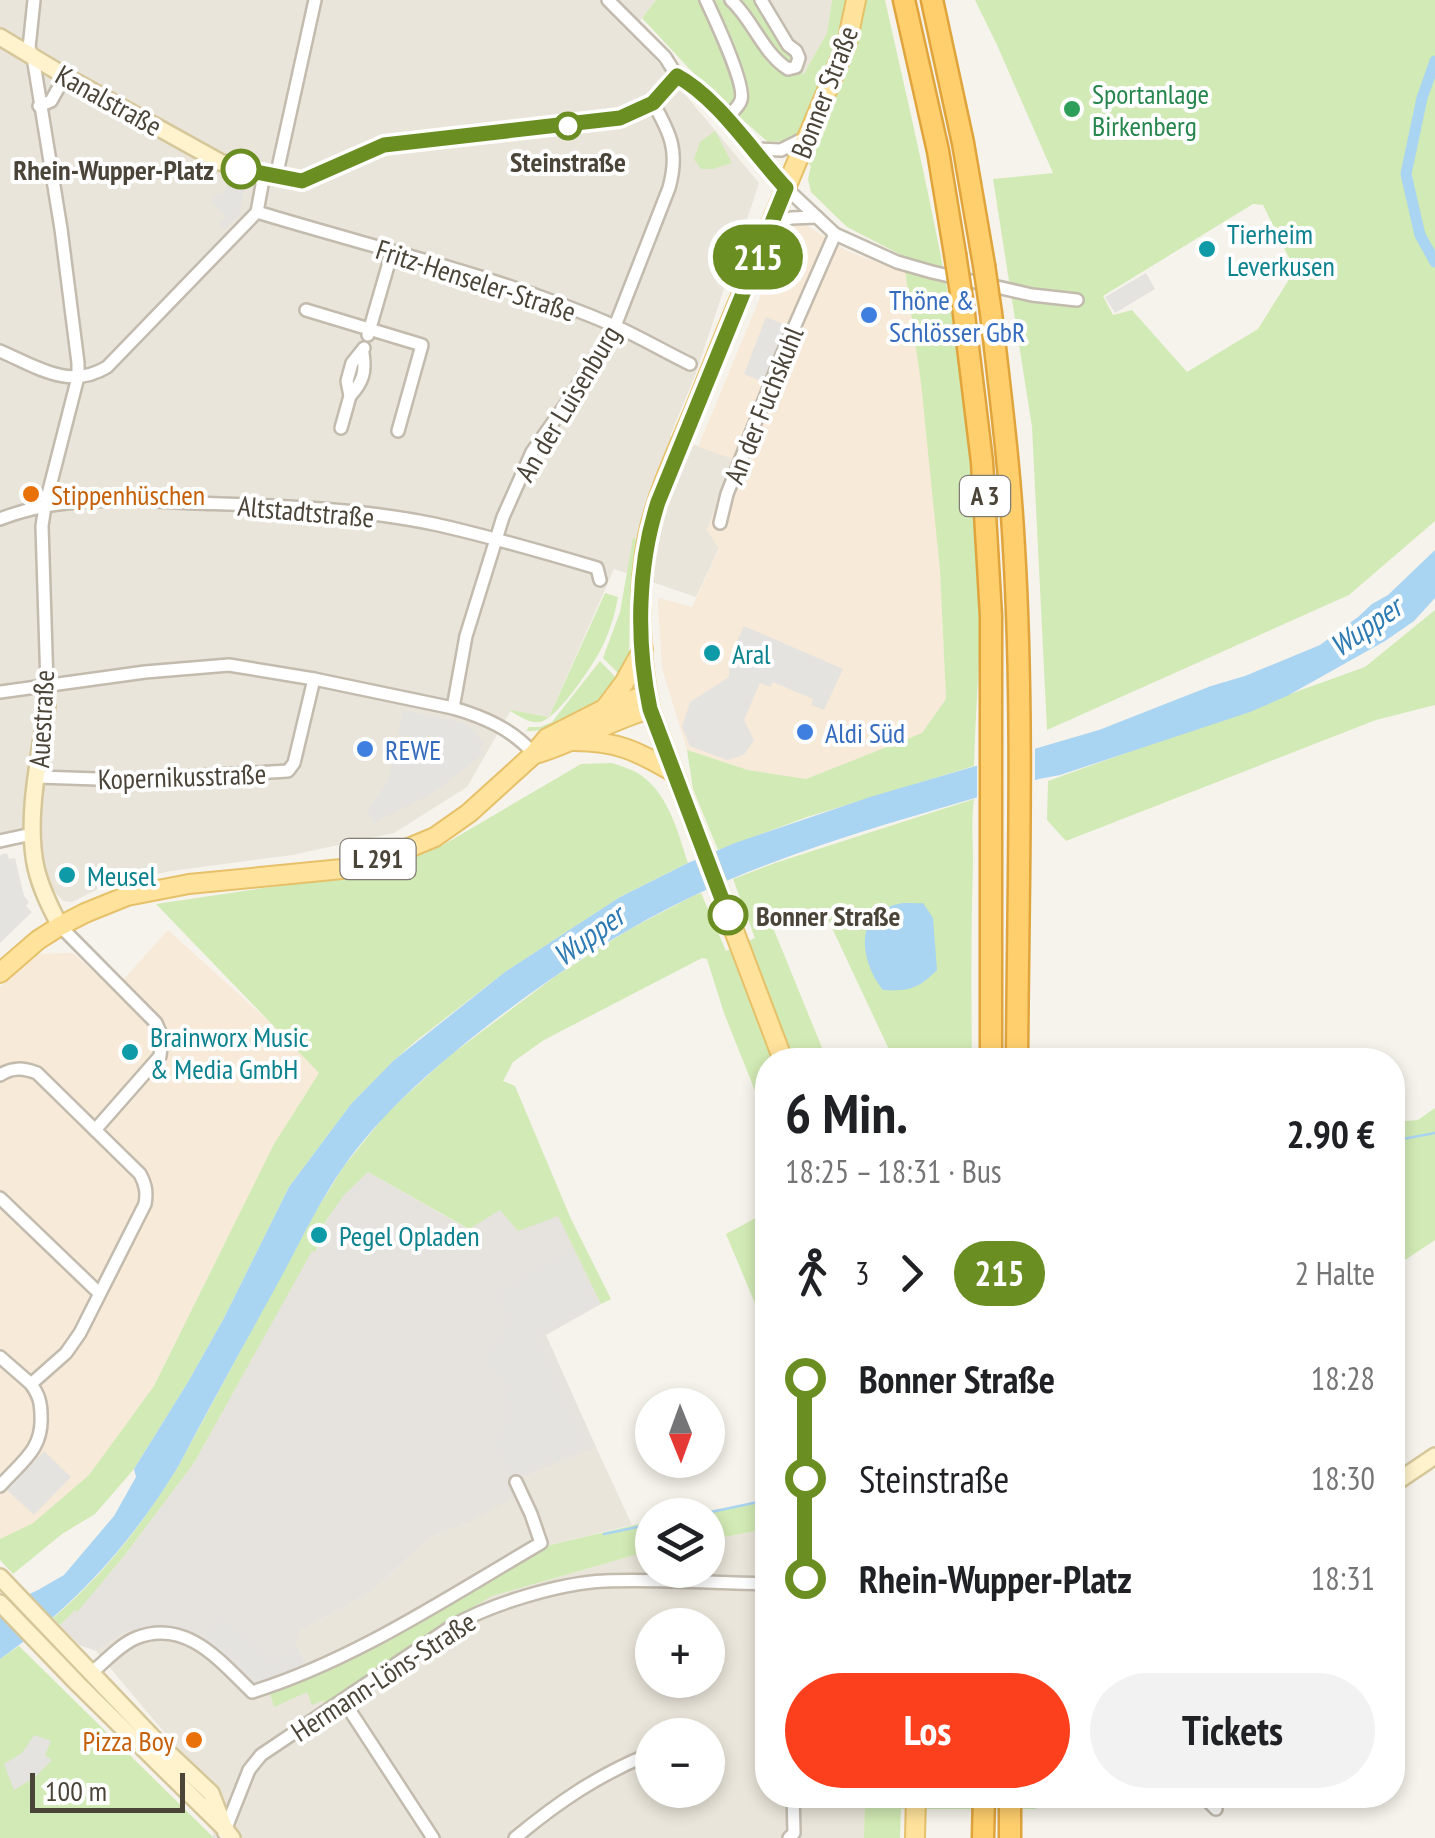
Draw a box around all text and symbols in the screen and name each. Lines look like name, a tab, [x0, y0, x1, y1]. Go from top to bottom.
street label: Bonner Straße	[782, 21, 866, 163]
street label: Kanalstraße	[49, 56, 169, 144]
place label: Sportanlage Birkenberg	[1092, 75, 1209, 144]
marker: Sportanlage Birkenberg	[1061, 98, 1083, 120]
marker: Steinstraße	[555, 113, 581, 139]
place label: Steinstraße	[510, 143, 626, 180]
marker: Rhein-Wupper-Platz	[222, 150, 260, 188]
place label: Rhein-Wupper-Platz	[13, 151, 214, 188]
place label: Tierheim Leverkusen	[1227, 215, 1335, 284]
line badge: 215	[700, 224, 816, 290]
street label: Fritz-Henseler-Straße	[371, 230, 581, 330]
text: 215	[733, 234, 783, 280]
marker: Tierheim Leverkusen	[1196, 238, 1218, 260]
place label: Thöne & Schlösser GbR	[889, 281, 1025, 350]
marker: Thöne & Schlösser GbR	[858, 304, 880, 326]
street label: An der Luisenburg	[506, 318, 628, 488]
street label: An der Fuchskuhl	[715, 321, 811, 489]
place label: Stippenhüschen	[51, 476, 205, 513]
road number: A 3	[960, 476, 1010, 516]
marker: Stippenhüschen	[20, 483, 42, 505]
street label: Altstadtstraße	[236, 487, 376, 535]
water label: Wupper	[1322, 585, 1412, 665]
place label: Aral	[732, 635, 771, 672]
marker: Aral	[701, 642, 723, 664]
street label: Auestraße	[20, 669, 62, 769]
place label: Aldi Süd	[825, 714, 905, 751]
marker: Aldi Süd	[794, 721, 816, 743]
place label: REWE	[385, 731, 441, 768]
marker: REWE	[354, 738, 376, 760]
street label: Kopernikusstraße	[97, 755, 267, 797]
road number: L 291	[340, 839, 416, 879]
place label: Meusel	[87, 857, 157, 894]
marker: Meusel	[56, 864, 78, 886]
water label: Wupper	[545, 894, 634, 974]
marker: Bonner Straße	[709, 896, 747, 934]
place label: Bonner Straße	[756, 897, 900, 934]
place label: Brainworx Music & Media GmbH	[150, 1018, 309, 1087]
marker: Brainworx Music & Media GmbH	[119, 1041, 141, 1063]
text: 6 Min.	[785, 1077, 908, 1148]
text: 2.90 €	[1286, 1109, 1375, 1158]
text: 18:25 – 18:31 · Bus	[785, 1150, 1002, 1192]
place label: Pegel Opladen	[339, 1217, 480, 1254]
marker: Pegel Opladen	[308, 1224, 330, 1246]
icon: walk	[785, 1246, 840, 1301]
icon: forward	[884, 1246, 939, 1301]
text: 215	[974, 1250, 1025, 1296]
text: 3	[855, 1252, 869, 1294]
text: 2 Halte	[1295, 1252, 1375, 1294]
text: Bonner Straße	[859, 1354, 1055, 1403]
text: 18:28	[1311, 1357, 1375, 1399]
north arrow	[635, 1388, 725, 1478]
map controls	[635, 1388, 725, 1808]
text: Steinstraße	[859, 1454, 1009, 1503]
text: 18:30	[1311, 1457, 1375, 1499]
button: layers	[635, 1498, 725, 1588]
text: Rhein-Wupper-Platz	[859, 1554, 1132, 1603]
text: 18:31	[1311, 1557, 1375, 1599]
street label: Hermann-Löns-Straße	[284, 1603, 482, 1749]
button: +	[635, 1608, 725, 1698]
button: Los	[785, 1673, 1070, 1788]
button: Tickets	[1090, 1673, 1375, 1788]
button: −	[635, 1718, 725, 1808]
place label: Pizza Boy	[82, 1722, 174, 1759]
marker: Pizza Boy	[183, 1729, 205, 1751]
scale bar	[30, 1768, 185, 1812]
text: 100 m	[45, 1772, 107, 1809]

